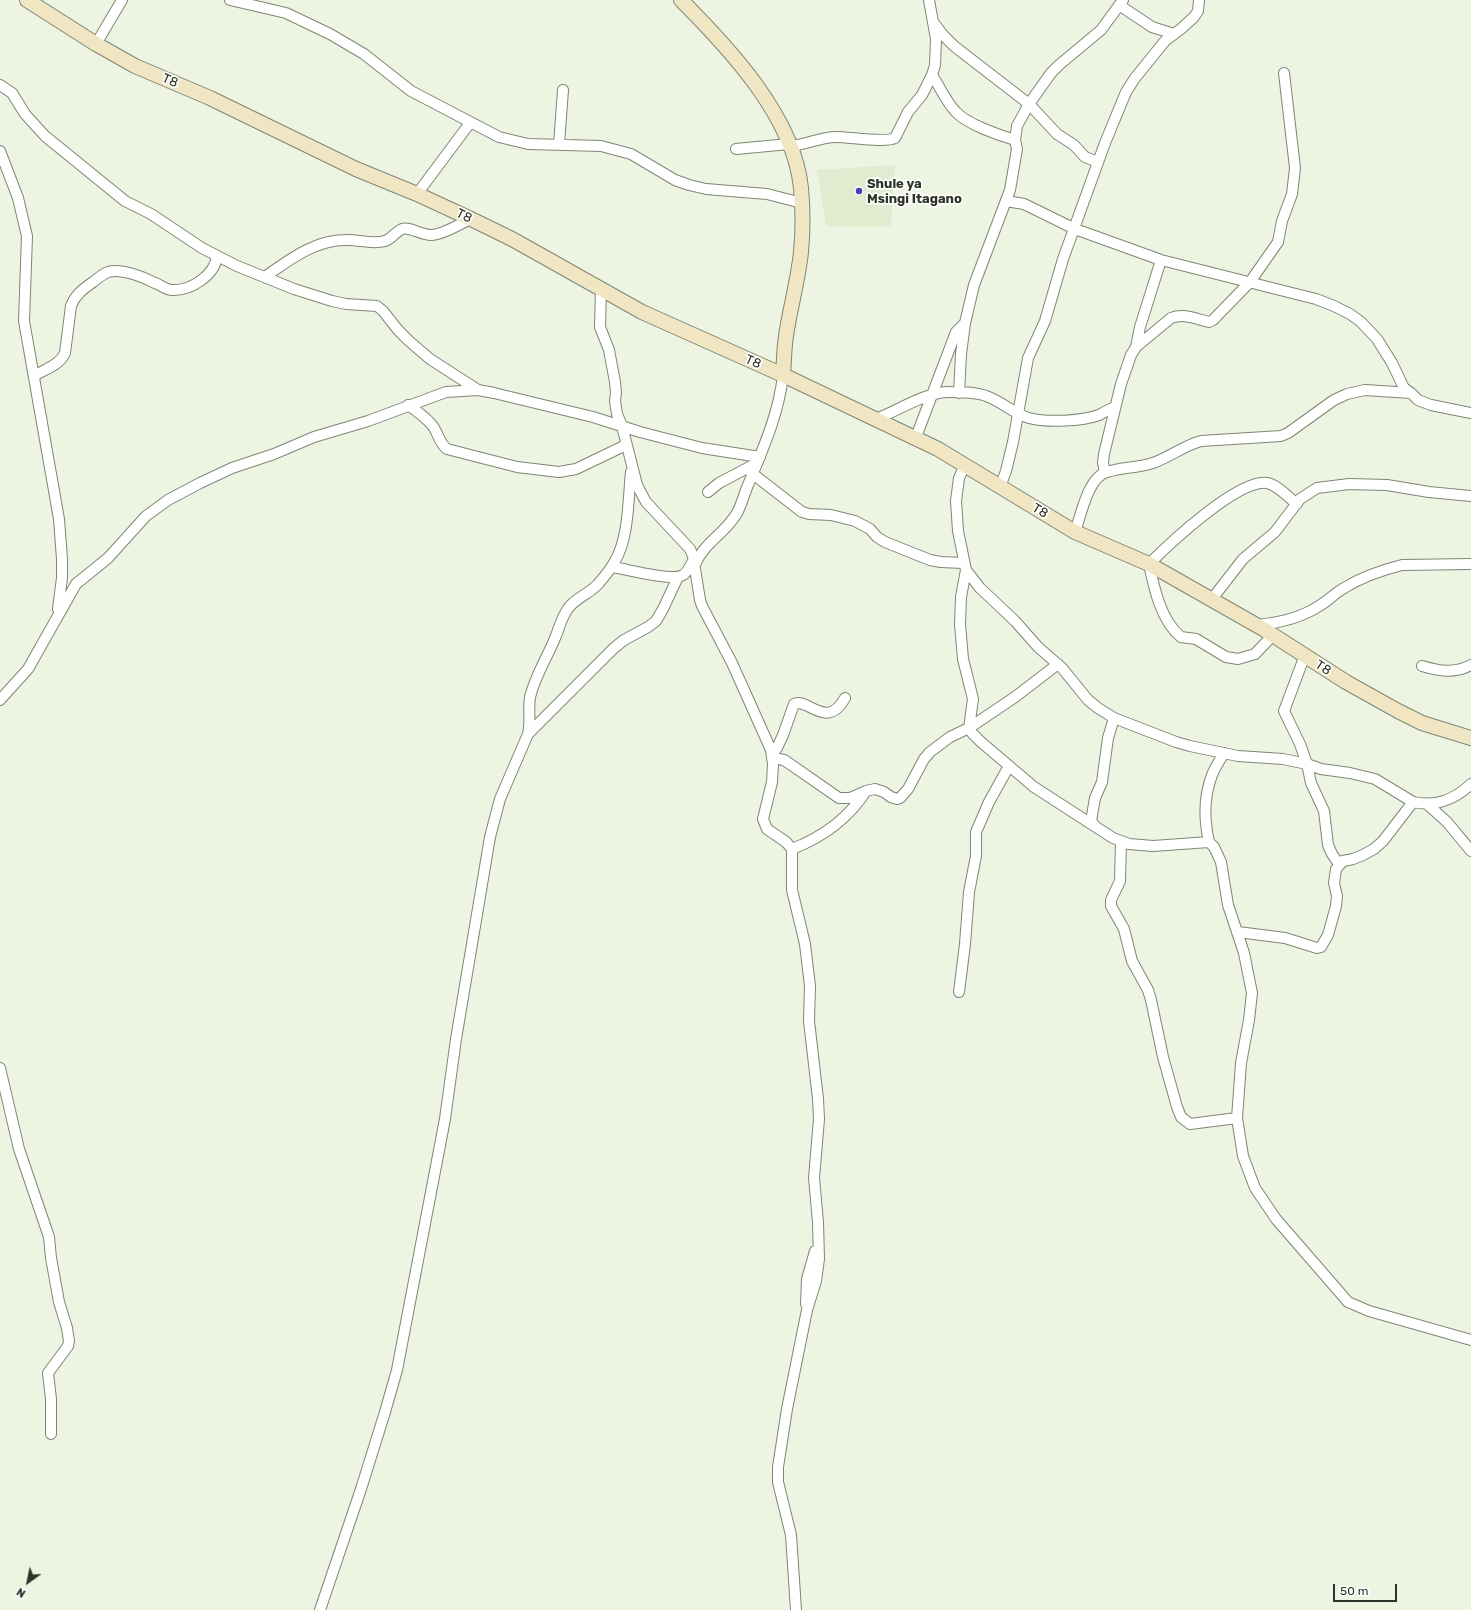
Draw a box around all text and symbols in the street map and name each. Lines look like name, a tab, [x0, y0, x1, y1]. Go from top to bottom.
street label: T8	[160, 71, 180, 91]
place label: Shule ya Msingi Itagano	[867, 176, 962, 207]
marker: Shule ya Msingi Itagano	[854, 186, 864, 196]
street label: T8	[453, 206, 475, 226]
street label: T8	[743, 352, 763, 372]
street label: T8	[1029, 500, 1051, 522]
street label: T8	[1312, 657, 1334, 679]
north arrow	[8, 1562, 48, 1602]
scale bar	[1335, 1576, 1399, 1602]
text: 50 m	[1340, 1584, 1368, 1598]
text: N	[14, 1585, 28, 1600]

